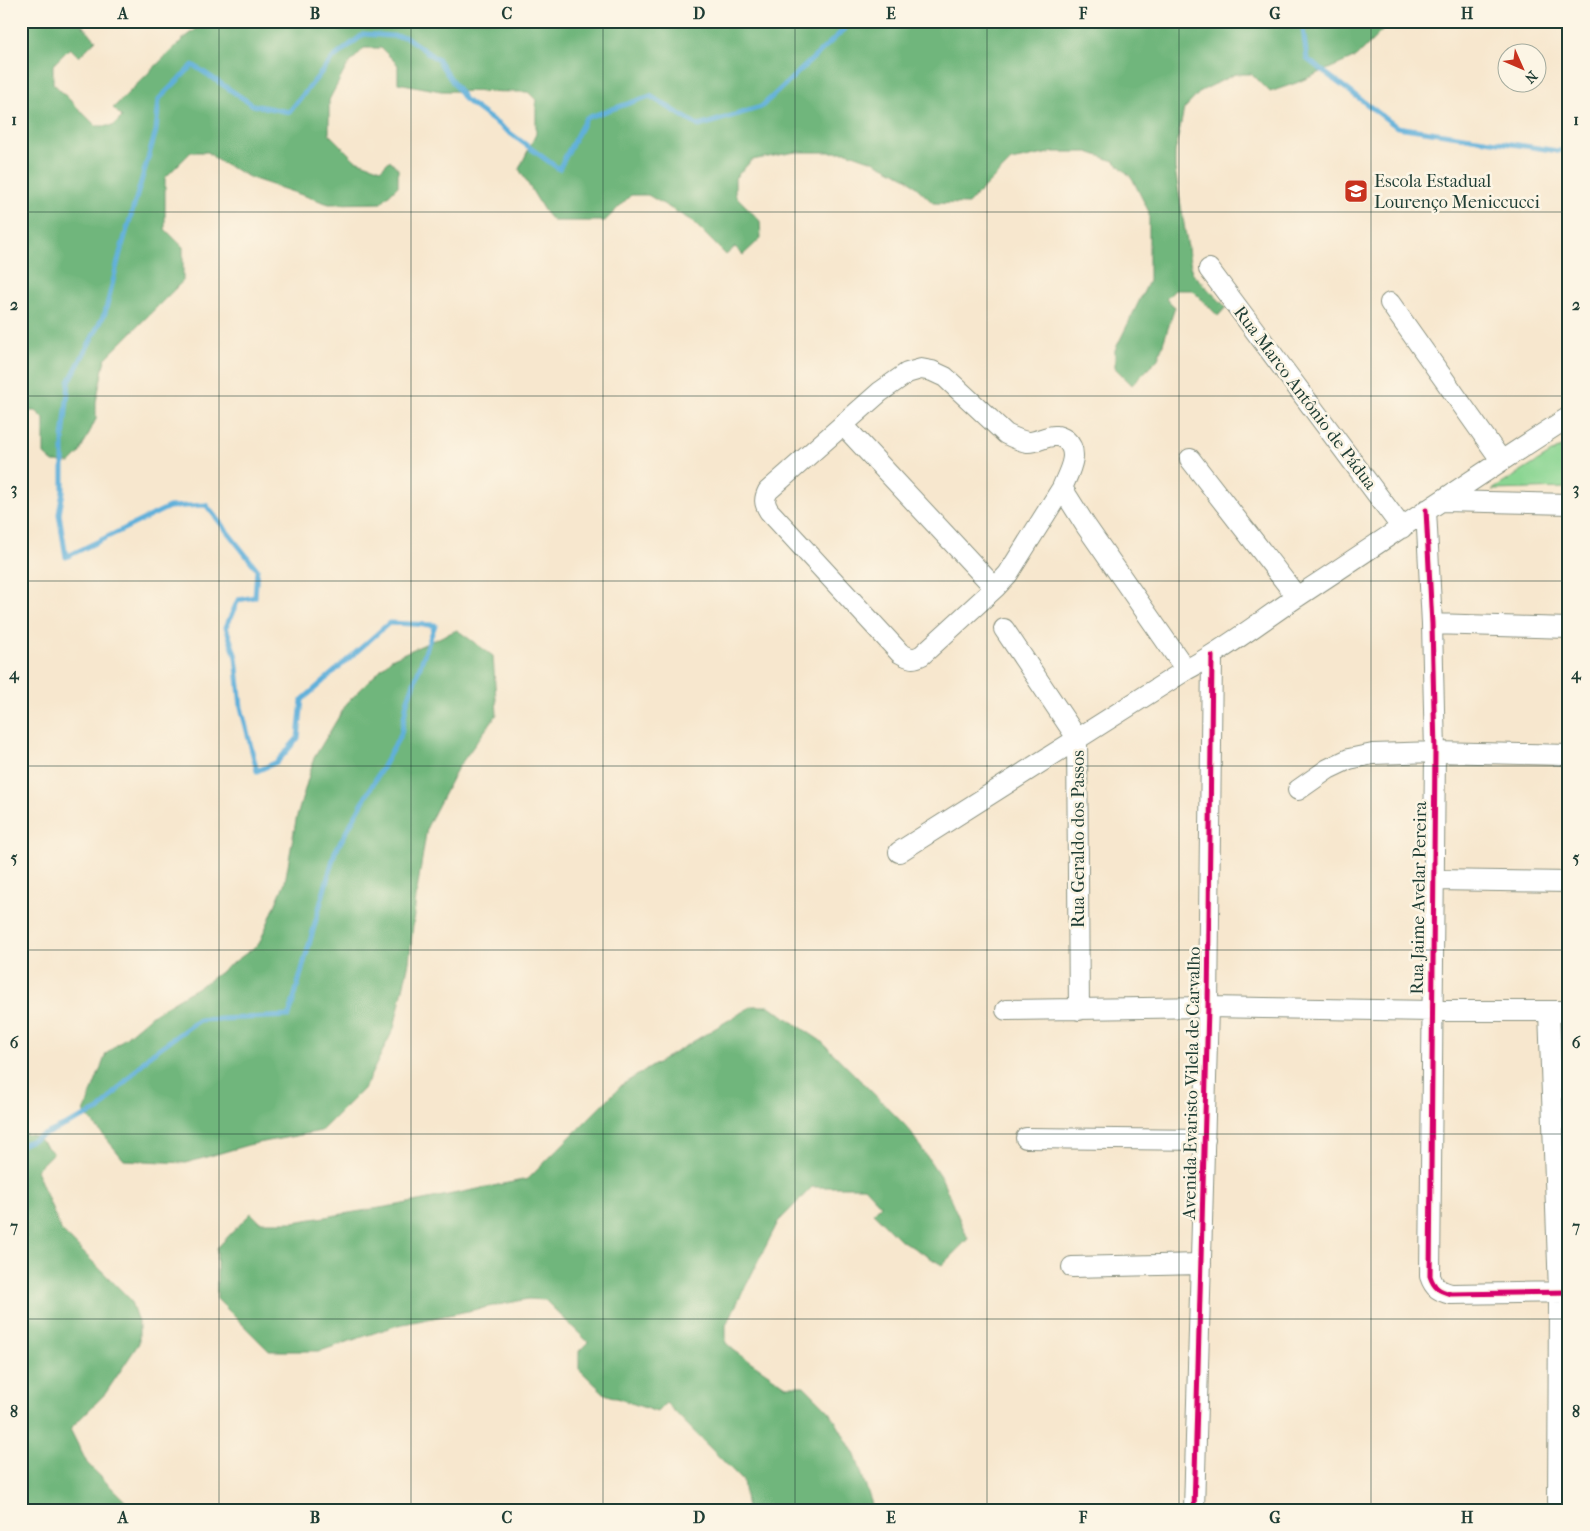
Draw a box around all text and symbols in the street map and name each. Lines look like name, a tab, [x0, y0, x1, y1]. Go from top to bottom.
text: A	[117, 4, 129, 23]
text: B	[310, 4, 320, 23]
text: C	[502, 4, 513, 23]
text: D	[693, 4, 705, 23]
text: E	[886, 4, 896, 23]
text: F	[1078, 4, 1088, 23]
text: G	[1269, 4, 1281, 23]
text: H	[1461, 4, 1474, 23]
north arrow	[1498, 42, 1548, 92]
text: N	[1521, 67, 1541, 87]
text: 1	[11, 110, 17, 129]
text: 1	[1573, 110, 1579, 129]
place label: Escola Estadual Lourenço Meniccucci	[1374, 171, 1541, 213]
school or university icon: Escola Estadual Lourenço Meniccucci	[1343, 178, 1369, 204]
text: 2	[10, 295, 18, 314]
text: 2	[1572, 295, 1580, 314]
street label: Rua Marco Antônio de Pádua	[1229, 302, 1381, 494]
text: 3	[11, 479, 17, 499]
text: 3	[1573, 479, 1579, 499]
text: 4	[8, 664, 20, 684]
text: 4	[1570, 664, 1582, 684]
street label: Rua Geraldo dos Passos	[1068, 750, 1089, 928]
street label: Rua Jaime Avelar Pereira	[1407, 800, 1431, 995]
text: 5	[11, 848, 18, 867]
text: 5	[1573, 848, 1580, 867]
street label: Avenida Evaristo Vilela de Carvalho	[1179, 946, 1205, 1221]
text: 6	[10, 1033, 19, 1052]
text: 6	[1572, 1033, 1581, 1052]
text: 7	[9, 1217, 18, 1236]
text: 7	[1571, 1217, 1580, 1236]
text: 8	[10, 1402, 18, 1421]
text: 8	[1572, 1402, 1580, 1421]
text: A	[117, 1508, 129, 1527]
text: B	[310, 1508, 320, 1527]
text: C	[502, 1508, 513, 1527]
text: D	[693, 1508, 705, 1527]
text: E	[886, 1508, 896, 1527]
text: F	[1078, 1508, 1088, 1527]
text: G	[1269, 1508, 1281, 1527]
text: H	[1461, 1508, 1474, 1527]

